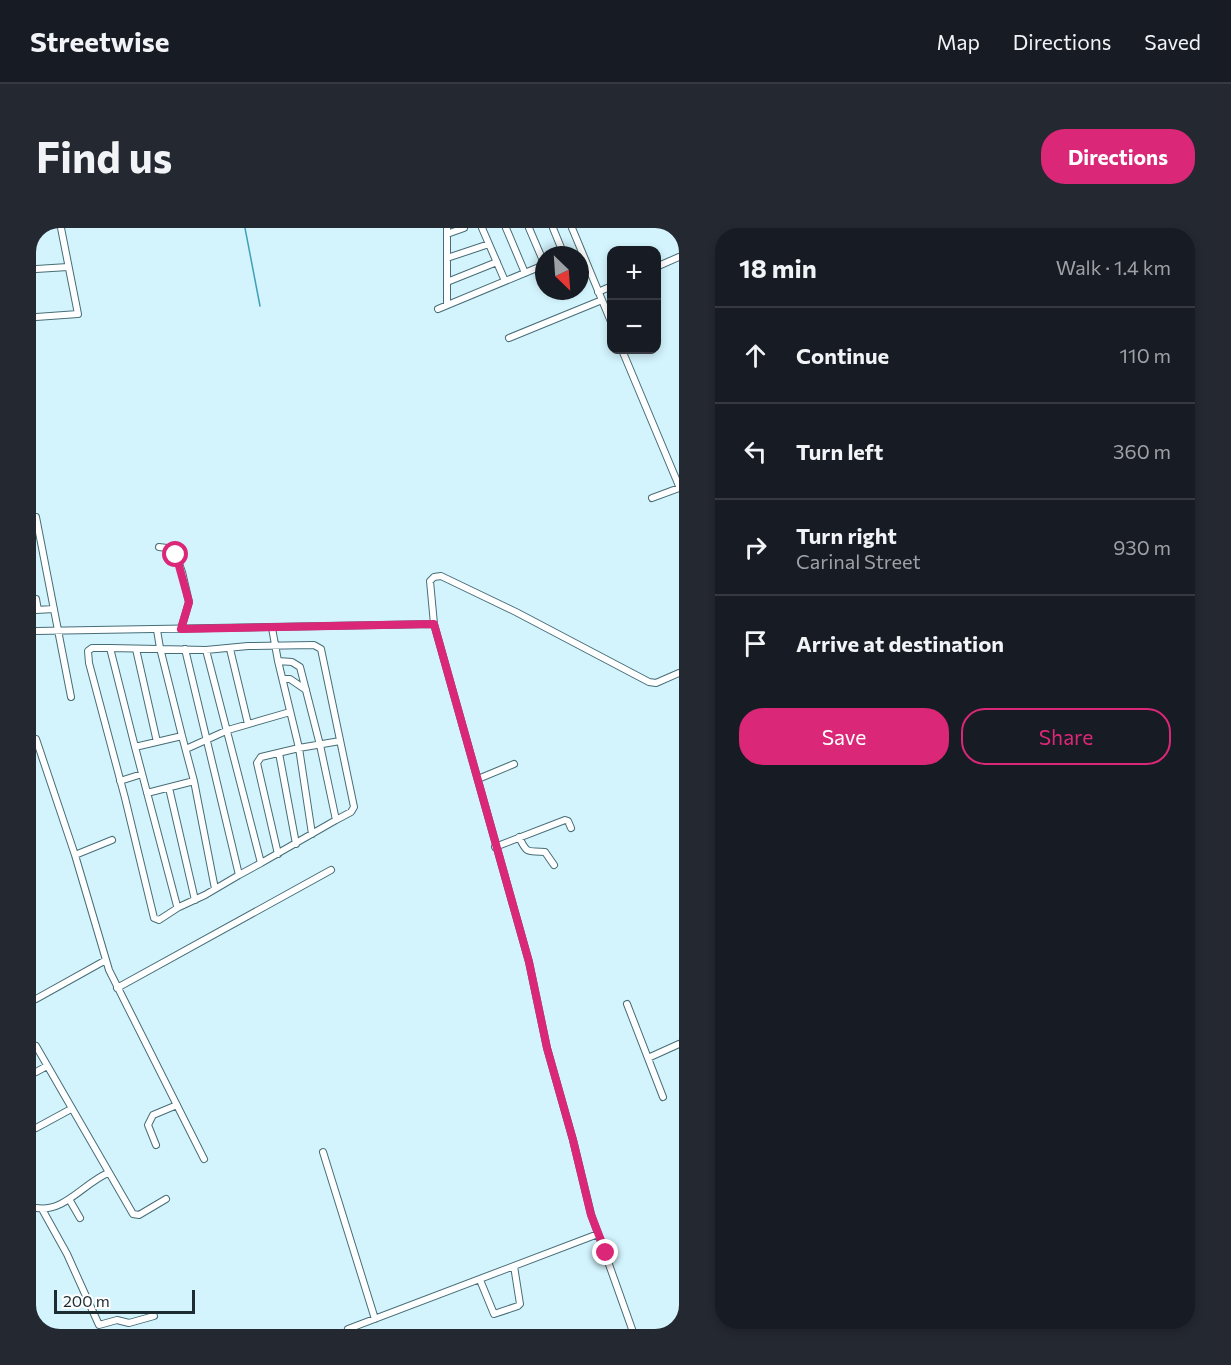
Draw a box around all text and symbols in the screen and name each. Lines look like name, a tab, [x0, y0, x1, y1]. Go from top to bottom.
text: Streetwise	[30, 24, 170, 58]
text: Map	[937, 29, 980, 54]
text: Directions	[1013, 29, 1111, 54]
text: Saved	[1144, 29, 1201, 54]
button: Directions	[1041, 129, 1195, 184]
text: Find us	[36, 130, 172, 182]
north arrow	[535, 246, 589, 300]
map controls	[607, 246, 661, 354]
button: +	[607, 246, 661, 300]
text: 18 min	[739, 252, 817, 283]
text: Walk · 1.4 km	[1056, 255, 1171, 279]
button: −	[607, 300, 661, 354]
icon: ahead	[739, 339, 772, 372]
text: Continue	[796, 342, 889, 369]
text: 110 m	[1120, 343, 1171, 367]
icon: left	[739, 435, 772, 468]
text: Turn left	[796, 438, 883, 465]
text: 360 m	[1113, 439, 1171, 463]
text: Turn right	[796, 522, 897, 549]
icon: right	[739, 531, 772, 564]
text: 930 m	[1113, 535, 1171, 559]
route start	[162, 541, 188, 567]
text: Carinal Street	[796, 549, 921, 573]
icon: arrive	[739, 627, 772, 660]
text: Arrive at destination	[796, 630, 1004, 657]
button: Save	[739, 708, 949, 765]
button: Share	[961, 708, 1171, 765]
route end	[592, 1239, 618, 1265]
scale bar	[54, 1287, 195, 1314]
text: 200 m	[63, 1291, 110, 1310]

